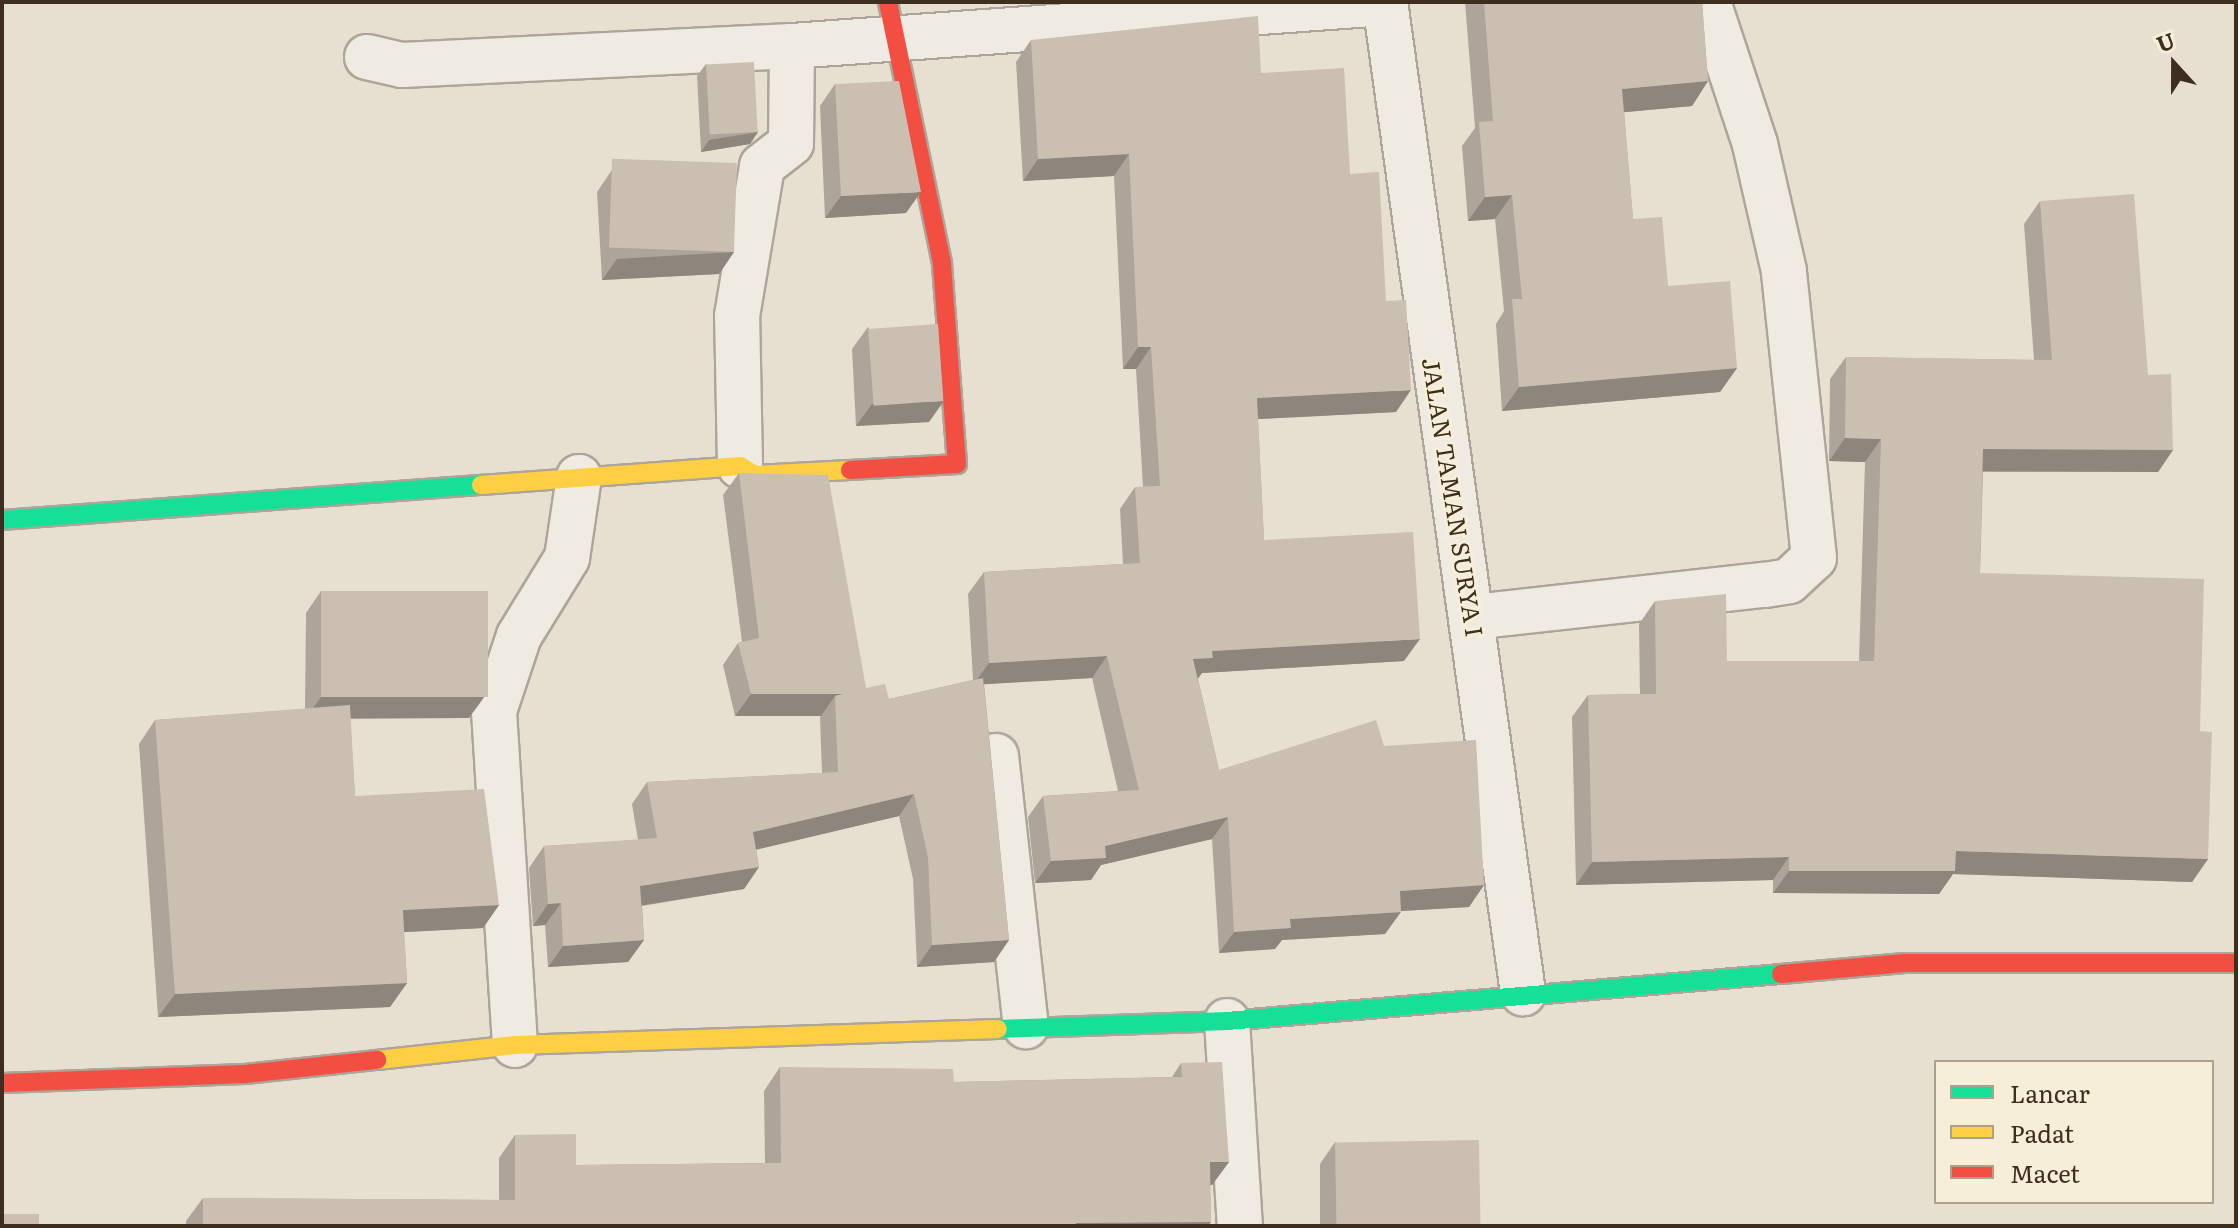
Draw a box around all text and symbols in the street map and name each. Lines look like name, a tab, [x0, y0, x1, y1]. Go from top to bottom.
text: U	[2151, 23, 2179, 60]
north arrow	[2134, 24, 2214, 104]
street label: JALAN TAMAN SURYA I	[1418, 355, 1490, 639]
legend	[1934, 1060, 2214, 1204]
text: Lancar	[2010, 1075, 2090, 1110]
text: Padat	[2010, 1115, 2074, 1150]
text: Macet	[2010, 1155, 2080, 1190]

